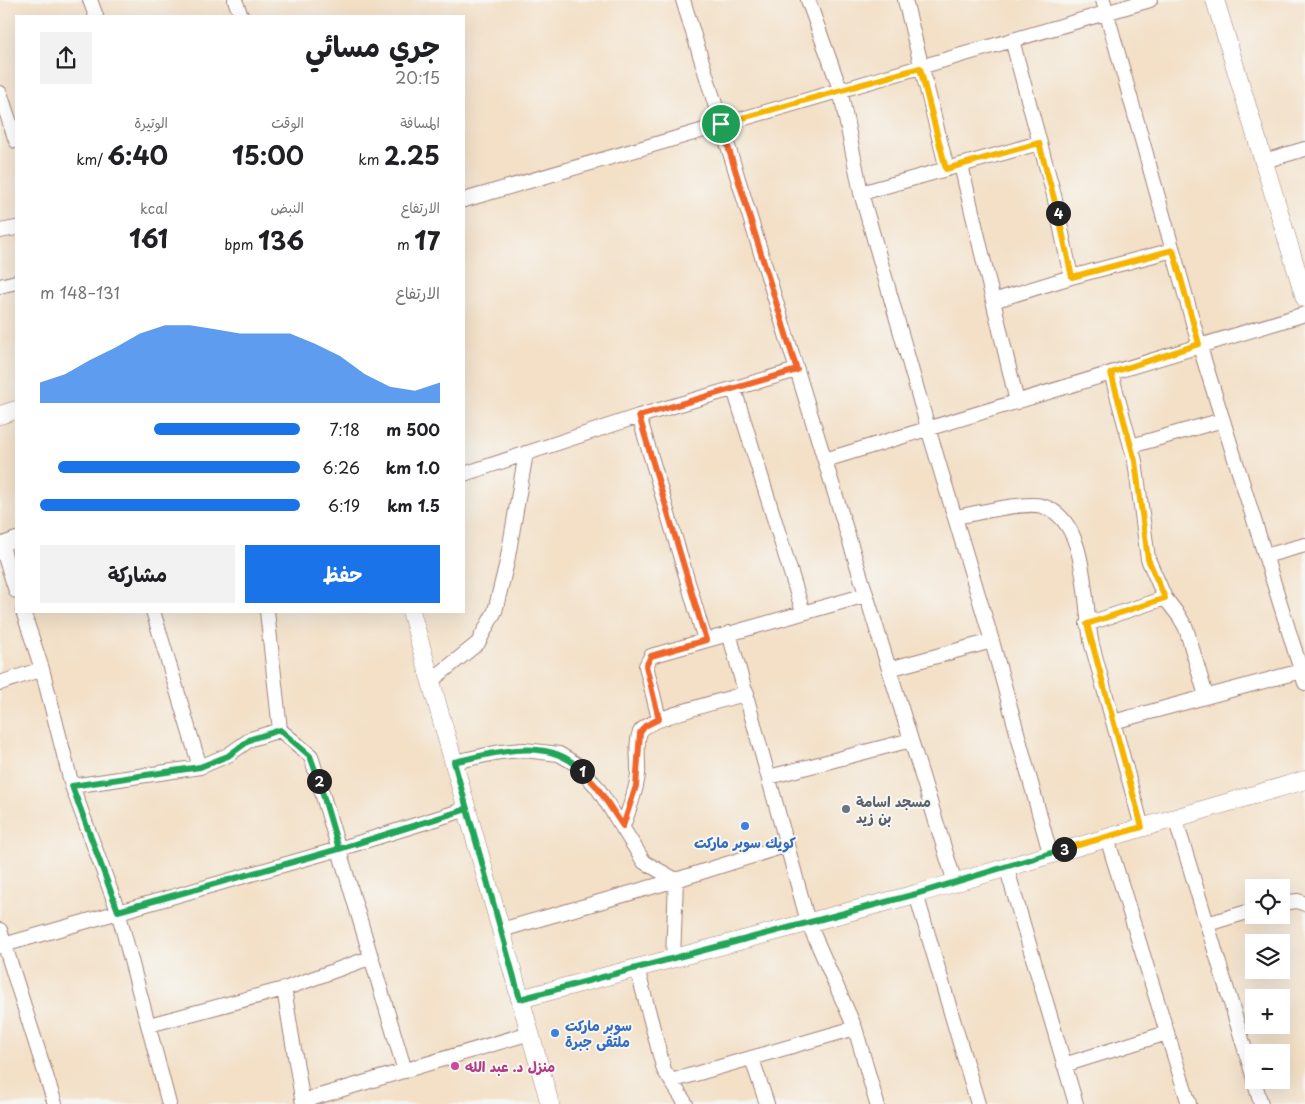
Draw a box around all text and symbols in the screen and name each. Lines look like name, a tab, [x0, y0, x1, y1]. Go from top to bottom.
text: جري مسائي	[305, 24, 440, 67]
button: share	[40, 32, 92, 84]
text: 20:15	[395, 65, 440, 89]
pin	[700, 103, 742, 145]
icon: arrive	[707, 110, 735, 138]
text: الوتيرة	[134, 112, 168, 133]
text: الوقت	[271, 112, 304, 133]
text: المسافة	[400, 112, 440, 133]
text: 6:40	[107, 136, 168, 174]
text: 15:00	[232, 136, 304, 174]
text: 2.25	[384, 136, 440, 174]
text: /km	[76, 149, 107, 170]
text: km	[358, 149, 384, 170]
text: النبض	[271, 197, 304, 218]
text: الارتفاع	[401, 197, 440, 218]
text: kcal	[140, 198, 168, 219]
pin: 4	[1046, 200, 1070, 226]
text: 4	[1054, 203, 1063, 224]
text: 161	[129, 219, 168, 257]
text: 136	[258, 221, 304, 259]
text: 17	[414, 221, 440, 259]
text: bpm	[224, 234, 258, 255]
text: m	[397, 234, 414, 255]
text: 131–148 m	[40, 280, 120, 304]
text: الارتفاع	[395, 280, 440, 304]
text: 7:18	[329, 417, 360, 441]
text: 500 m	[386, 417, 440, 441]
text: 6:26	[322, 455, 360, 479]
text: 1.0 km	[386, 455, 440, 479]
text: 6:19	[328, 493, 360, 517]
text: 1.5 km	[387, 493, 440, 517]
button: مشاركة	[40, 545, 235, 603]
button: حفظ	[245, 545, 440, 603]
pin: 1	[570, 758, 594, 784]
text: 1	[579, 761, 586, 782]
pin: 2	[306, 768, 332, 794]
text: 2	[315, 771, 324, 792]
place label: مسجد اسامة بن زيد	[856, 791, 931, 828]
marker: مسجد اسامة بن زيد	[840, 803, 852, 815]
marker: كويك سوبر ماركت	[739, 820, 751, 832]
place label: كويك سوبر ماركت	[694, 832, 797, 853]
pin: 3	[1052, 836, 1076, 862]
text: 3	[1060, 839, 1069, 860]
map controls	[1245, 879, 1290, 1089]
button: locate	[1245, 879, 1290, 924]
button: layers	[1245, 934, 1290, 979]
button: +	[1245, 989, 1290, 1034]
place label: سوبر ماركت ملتقى جبرة	[565, 1015, 632, 1052]
marker: سوبر ماركت ملتقى جبرة	[549, 1027, 561, 1039]
button: −	[1245, 1044, 1290, 1089]
place label: منزل د. عبد الله	[465, 1056, 555, 1077]
marker: منزل د. عبد الله	[449, 1060, 461, 1072]

